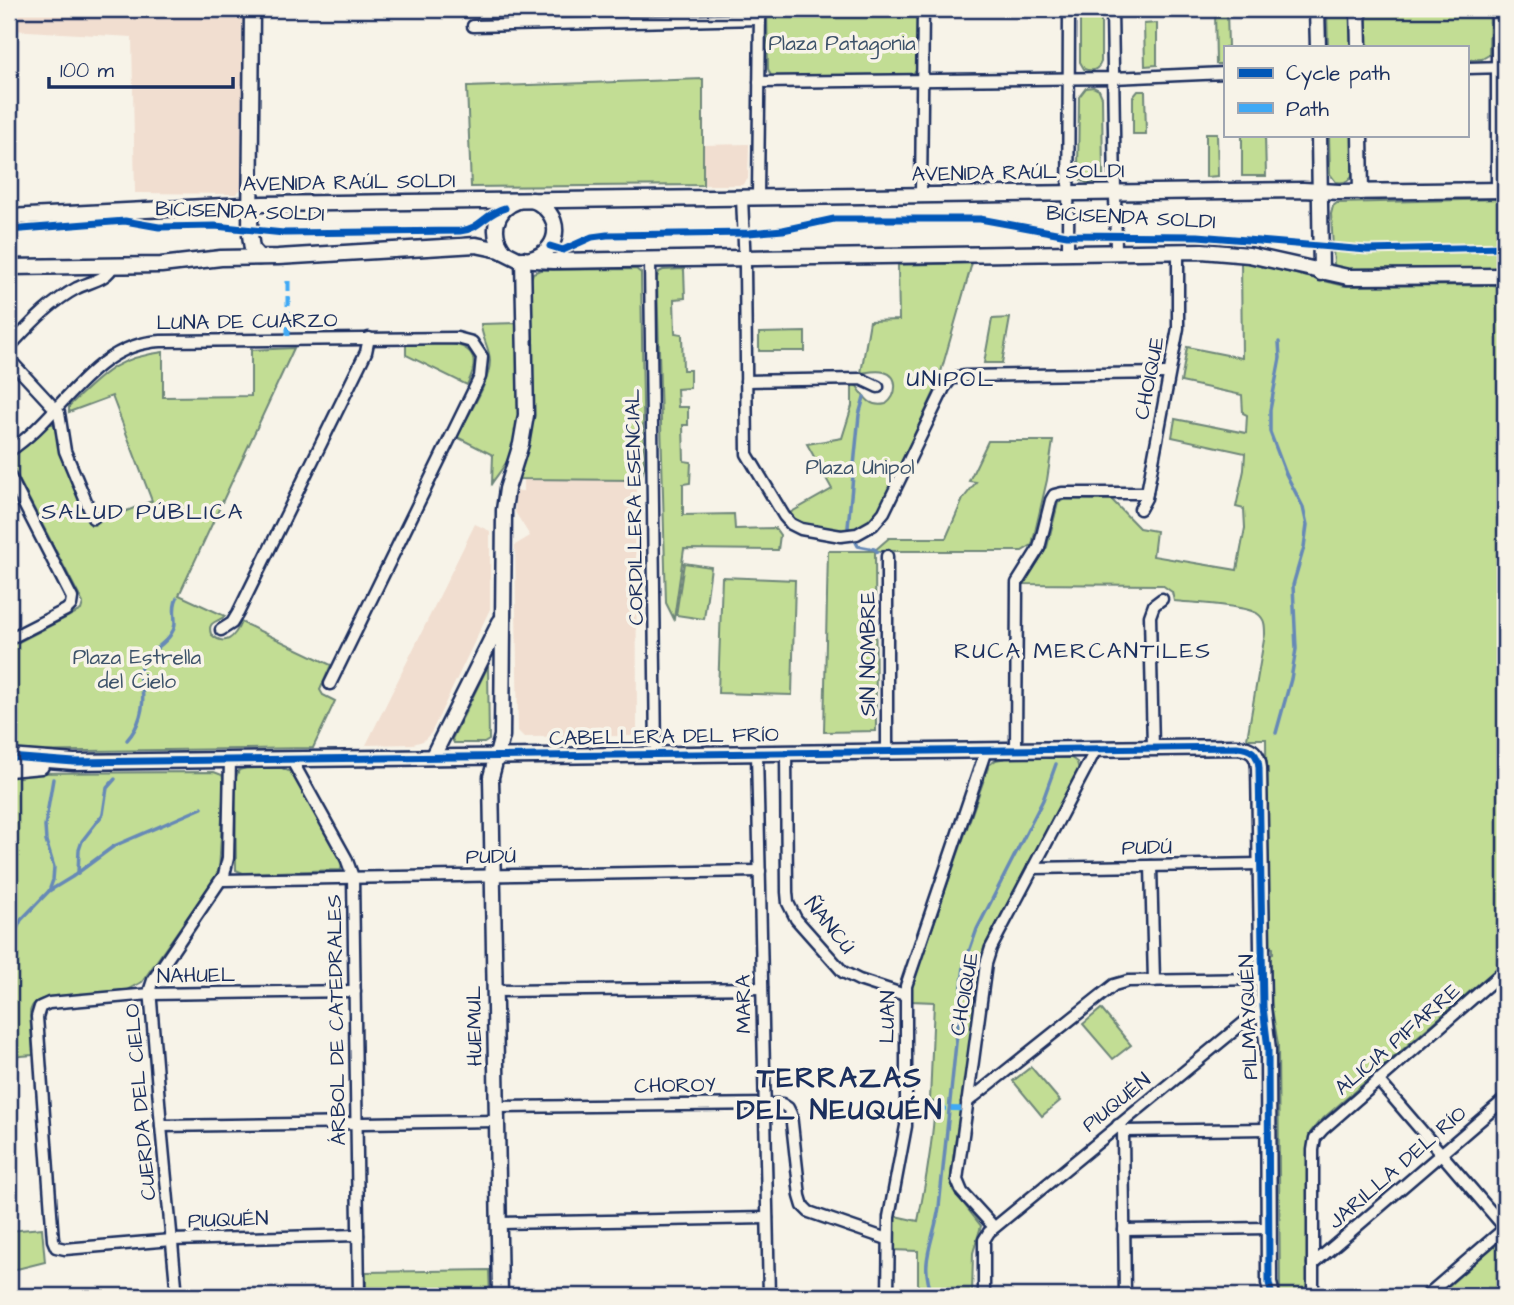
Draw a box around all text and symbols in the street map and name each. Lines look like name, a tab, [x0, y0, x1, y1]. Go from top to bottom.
park label: Plaza Patagonia	[768, 29, 916, 60]
scale bar	[49, 46, 233, 90]
legend	[1224, 46, 1468, 136]
text: 100 m	[60, 56, 115, 85]
text: Cycle path	[1286, 59, 1391, 90]
text: Path	[1286, 95, 1330, 124]
street label: AVENIDA RAÚL SOLDI	[911, 156, 1125, 189]
street label: AVENIDA RAÚL SOLDI	[242, 166, 456, 199]
street label: BICISENDA SOLDI	[155, 194, 325, 229]
street label: BICISENDA SOLDI	[1046, 199, 1216, 236]
street label: LUNA DE CUARZO	[156, 305, 338, 338]
street label: CHOIQUE	[1127, 334, 1172, 422]
district label: UNIPOL	[907, 363, 995, 395]
street label: CORDILLERA ESENCIAL	[618, 388, 651, 626]
park label: Plaza Unipol	[805, 453, 915, 483]
district label: SALUD PÚBLICA	[42, 496, 244, 528]
street label: SIN NOMBRE	[854, 591, 883, 717]
district label: RUCA MERCANTILES	[954, 635, 1212, 667]
park label: Plaza Estrella del Cielo	[73, 643, 202, 696]
street label: CABELLERA DEL FRÍO	[549, 720, 779, 753]
street label: PUDÚ	[1121, 833, 1173, 862]
street label: PUDÚ	[465, 842, 517, 871]
street label: ÑANCÚ	[797, 890, 862, 960]
street label: ÁRBOL DE CATEDRALES	[320, 894, 353, 1146]
street label: CHOIQUE	[943, 950, 986, 1038]
street label: PILMAYQUÉN	[1232, 954, 1265, 1080]
street label: NAHUEL	[157, 960, 236, 991]
street label: MARA	[728, 974, 759, 1034]
street label: ALICIA PIFARRE	[1328, 976, 1467, 1102]
street label: HUEMUL	[459, 985, 490, 1067]
street label: LUAN	[873, 990, 902, 1044]
street label: CUERDA DEL CIELO	[117, 1002, 164, 1202]
district label: TERRAZAS DEL NEUQUÉN	[737, 1059, 943, 1130]
street label: PIUQUÉN	[1076, 1066, 1157, 1139]
street label: CHOROY	[634, 1070, 716, 1101]
street label: JARILLA DEL RÍO	[1322, 1099, 1473, 1236]
street label: PIUQUÉN	[187, 1204, 269, 1235]

